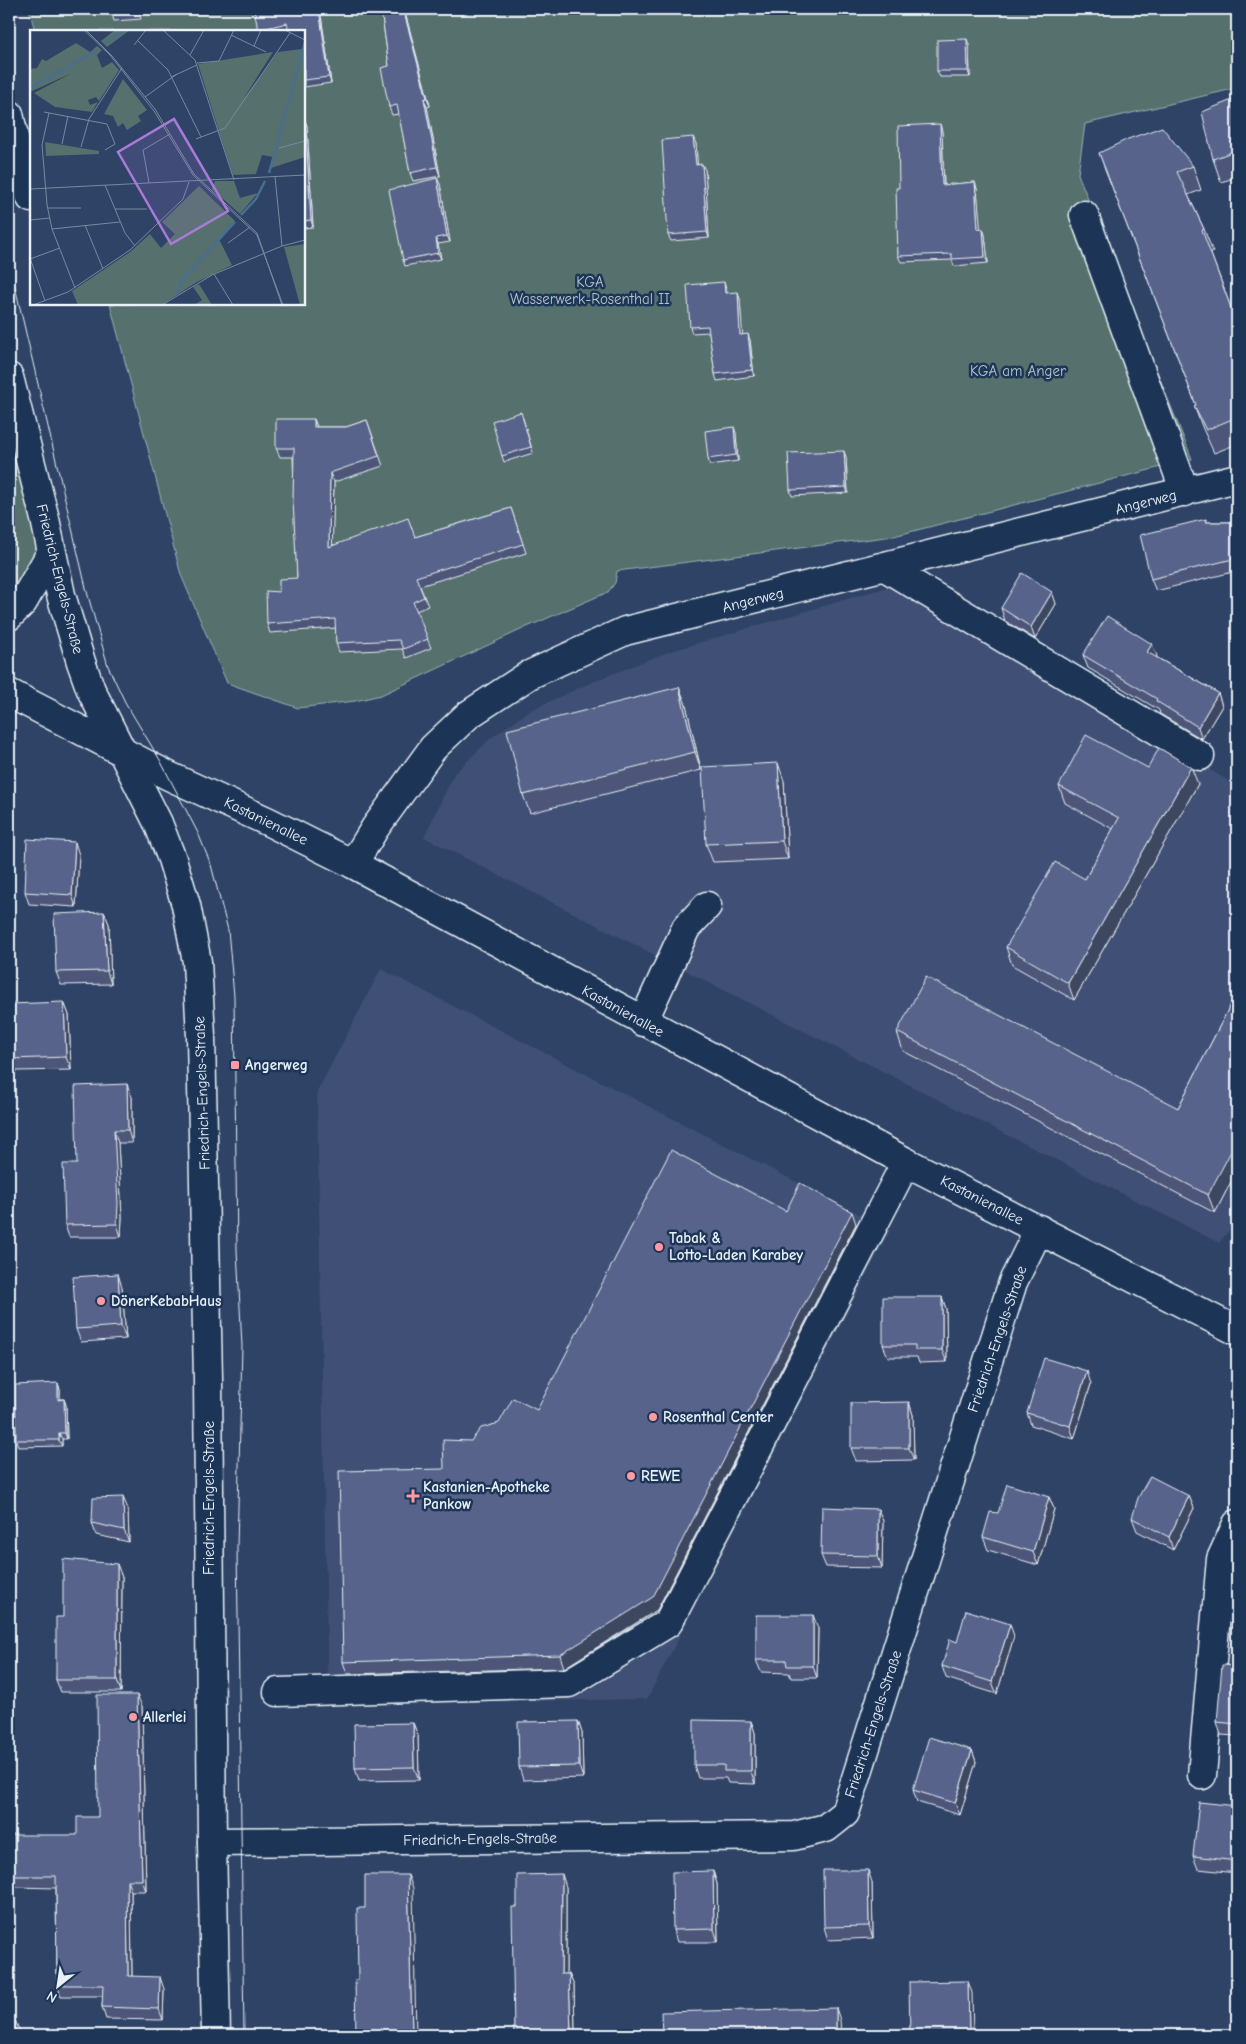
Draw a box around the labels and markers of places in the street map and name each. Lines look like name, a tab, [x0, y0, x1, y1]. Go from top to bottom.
place label: Angerweg	[245, 1056, 308, 1074]
marker: Angerweg	[229, 1059, 241, 1071]
place label: Tabak & Lotto-Laden Karabey	[669, 1229, 803, 1264]
marker: Tabak & Lotto-Laden Karabey	[653, 1241, 665, 1253]
place label: DönerKebabHaus	[111, 1292, 221, 1310]
marker: DönerKebabHaus	[95, 1295, 107, 1307]
place label: Rosenthal Center	[663, 1408, 773, 1426]
marker: Rosenthal Center	[647, 1411, 659, 1423]
place label: REWE	[641, 1467, 680, 1485]
marker: REWE	[625, 1470, 637, 1482]
place label: Kastanien-Apotheke Pankow	[423, 1478, 550, 1513]
marker: Kastanien-Apotheke Pankow	[407, 1490, 419, 1502]
place label: Allerlei	[143, 1708, 186, 1726]
marker: Allerlei	[127, 1711, 139, 1723]

